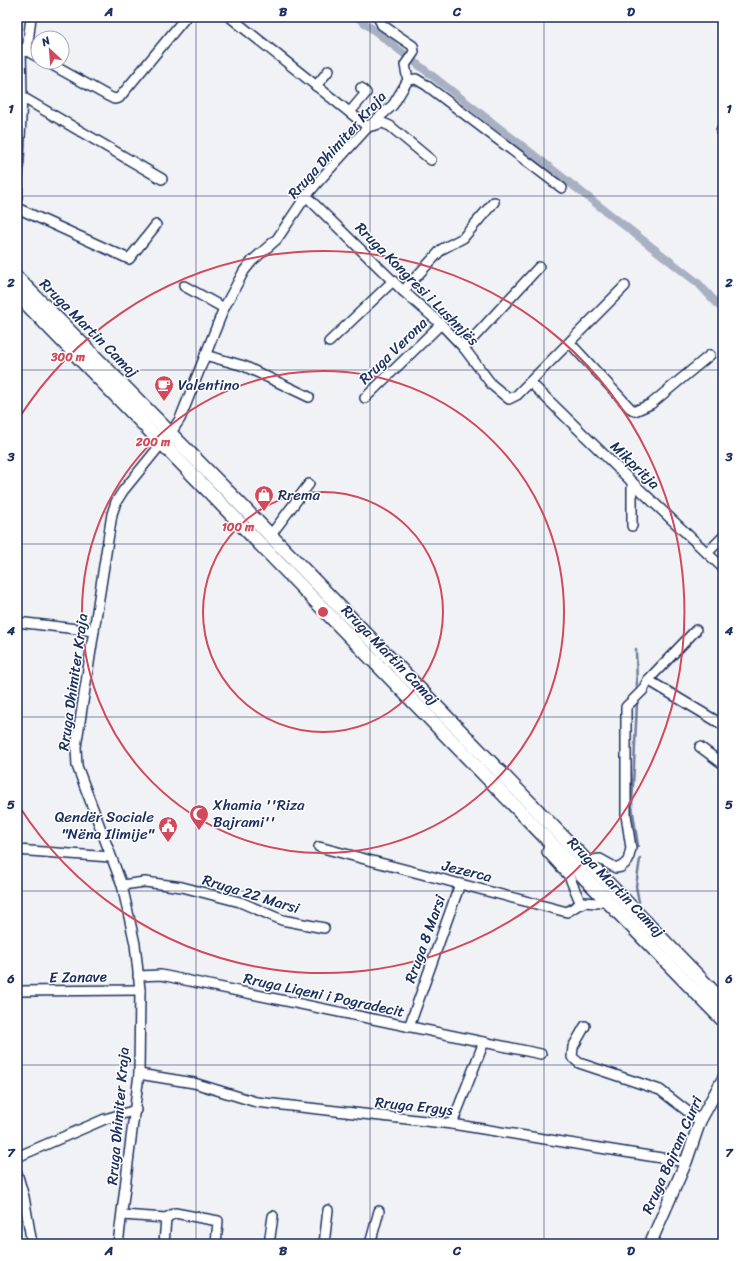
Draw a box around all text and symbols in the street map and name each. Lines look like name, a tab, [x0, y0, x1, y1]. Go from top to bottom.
text: A	[104, 0, 113, 23]
text: B	[279, 0, 288, 23]
text: C	[452, 0, 462, 23]
text: D	[627, 0, 635, 23]
north arrow	[30, 30, 70, 70]
text: N	[37, 31, 54, 52]
street label: Rruga Dhimiter Kraja	[281, 85, 393, 205]
text: 1	[8, 97, 14, 120]
text: 1	[726, 97, 732, 120]
street label: Rruga Kongresi i Lushnjës	[349, 216, 485, 352]
text: 2	[6, 271, 15, 294]
text: 2	[724, 271, 733, 294]
street label: Rruga Martin Camaj	[33, 272, 145, 384]
street label: Rruga Verona	[352, 311, 434, 391]
text: 300 m	[50, 346, 86, 368]
place label: Valentino	[178, 372, 240, 398]
cafe icon: Valentino	[153, 374, 175, 402]
text: 200 m	[135, 431, 171, 453]
street label: Mikpritja	[604, 434, 666, 496]
text: 3	[6, 445, 15, 468]
text: 3	[724, 445, 733, 468]
place label: Rrema	[278, 482, 320, 508]
shop icon: Rrema	[253, 484, 275, 512]
text: 100 m	[222, 516, 255, 538]
street label: Rruga Martin Camaj	[335, 598, 445, 712]
centre of rings	[316, 605, 330, 619]
street label: Rruga Dhimiter Kraja	[50, 611, 96, 752]
text: 4	[6, 619, 16, 642]
text: 4	[724, 619, 734, 642]
place label: Xhamia ''Riza Bajrami''	[212, 792, 305, 835]
text: 5	[7, 793, 15, 816]
text: 5	[725, 793, 733, 816]
mosque icon: Xhamia ''Riza Bajrami''	[188, 803, 210, 831]
place label: Qendër Sociale "Nëna Ilimije"	[55, 804, 155, 847]
public building icon: Qendër Sociale "Nëna Ilimije"	[157, 815, 179, 843]
street label: Rruga Martin Camaj	[561, 830, 671, 944]
street label: Jezerca	[438, 852, 495, 890]
street label: Rruga 22 Marsi	[199, 867, 304, 921]
street label: Rruga 8 Marsi	[397, 890, 453, 987]
street label: E Zanave	[49, 963, 107, 991]
street label: Rruga Liqeni i Pogradecit	[241, 965, 407, 1025]
text: 6	[6, 967, 15, 990]
text: 6	[724, 967, 733, 990]
street label: Rruga Dhimiter Kraja	[99, 1045, 137, 1186]
street label: Rruga Ergys	[374, 1089, 455, 1123]
street label: Rruga Bajram Curri	[634, 1091, 710, 1218]
text: 7	[7, 1141, 16, 1164]
text: 7	[725, 1141, 734, 1164]
text: A	[104, 1239, 113, 1261]
text: B	[279, 1239, 288, 1261]
text: C	[452, 1239, 462, 1261]
text: D	[627, 1239, 635, 1261]

